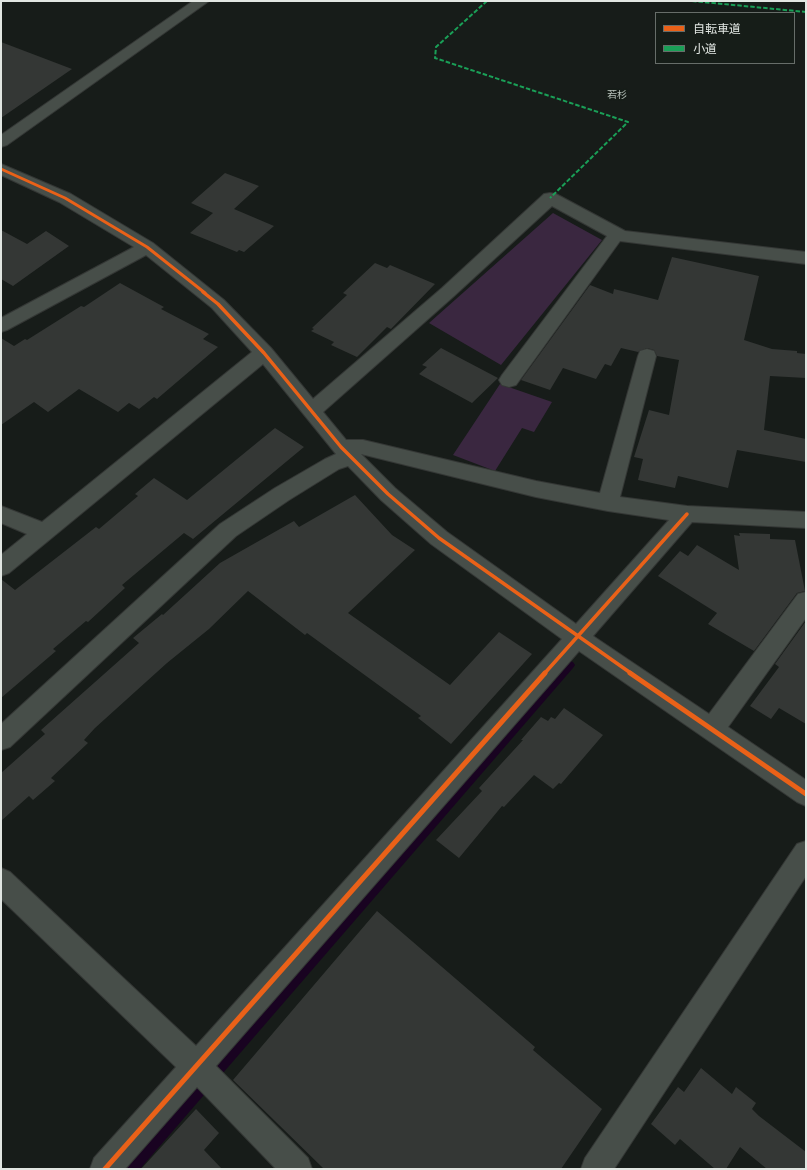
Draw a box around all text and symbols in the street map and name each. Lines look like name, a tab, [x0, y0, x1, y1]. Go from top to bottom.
legend	[655, 12, 795, 64]
text: 自転車道	[693, 21, 741, 37]
text: 小道	[693, 41, 717, 57]
district label: 若杉	[607, 89, 627, 101]

